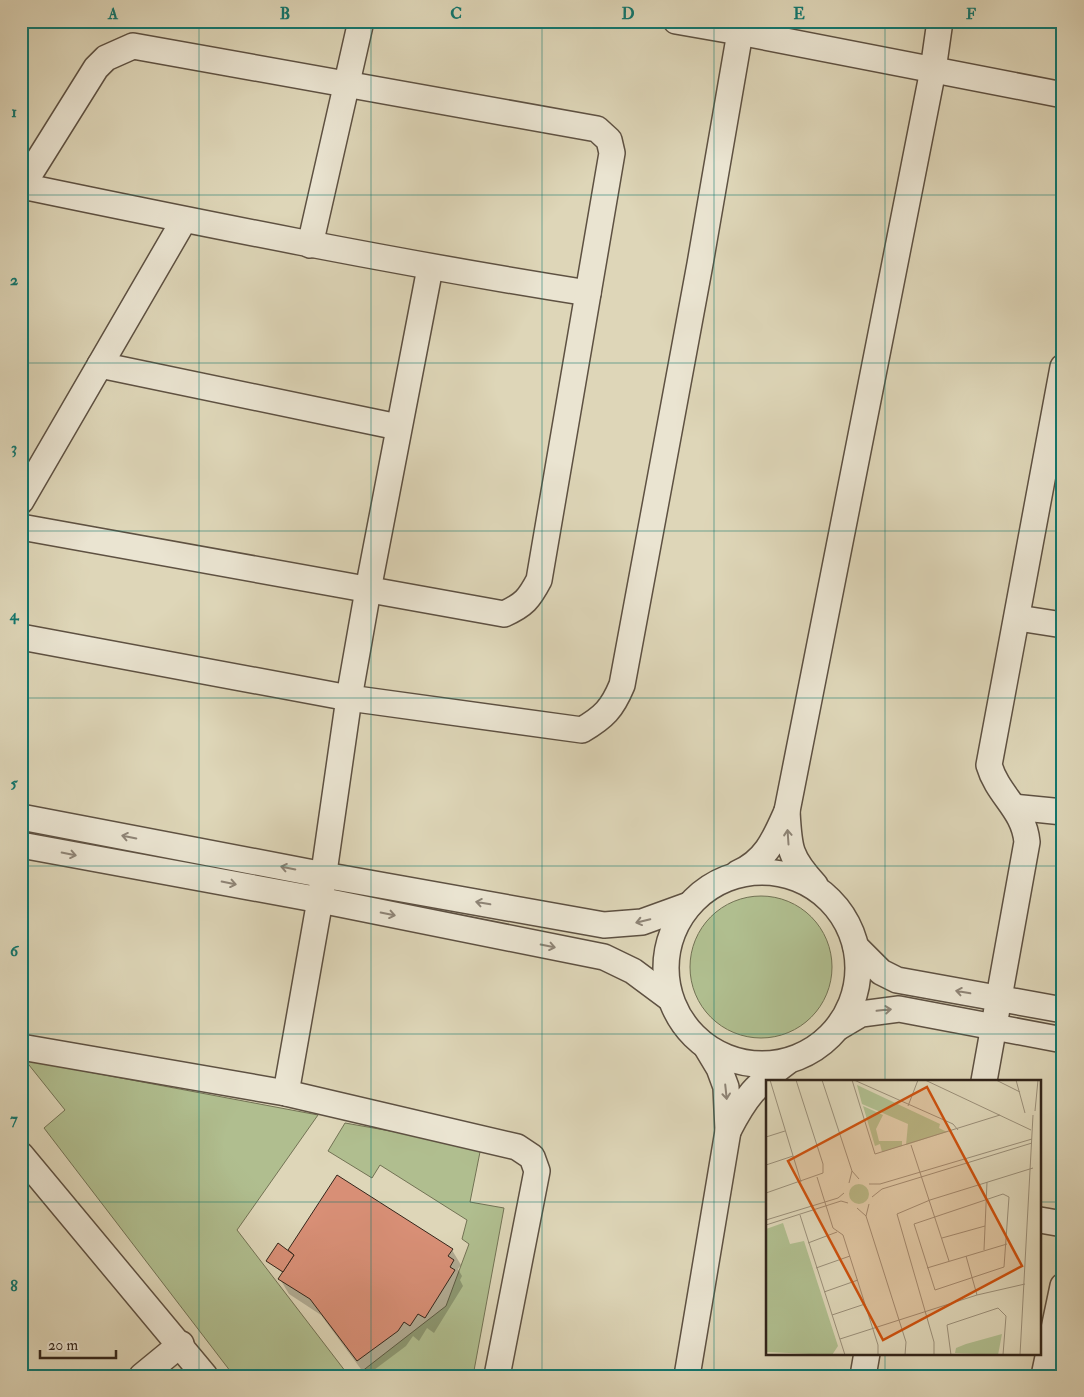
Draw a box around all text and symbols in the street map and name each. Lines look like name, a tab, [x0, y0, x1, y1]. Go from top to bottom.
text: A	[107, 4, 119, 24]
text: B	[280, 4, 290, 24]
text: C	[450, 4, 462, 24]
text: D	[621, 4, 635, 24]
text: E	[793, 4, 805, 24]
text: F	[966, 4, 976, 24]
text: 1	[11, 102, 17, 122]
text: 2	[10, 270, 18, 290]
text: 3	[11, 438, 17, 458]
text: 4	[9, 605, 20, 625]
text: 5	[10, 773, 18, 793]
one-way arrow	[784, 830, 793, 846]
one-way arrow	[121, 832, 137, 842]
one-way arrow	[61, 849, 77, 859]
one-way arrow	[281, 863, 297, 872]
one-way arrow	[221, 879, 237, 889]
one-way arrow	[475, 898, 491, 908]
one-way arrow	[380, 910, 396, 919]
one-way arrow	[635, 917, 651, 926]
text: 6	[10, 941, 20, 961]
one-way arrow	[539, 941, 555, 951]
one-way arrow	[955, 986, 971, 996]
one-way arrow	[876, 1005, 892, 1015]
inset map	[766, 1080, 1042, 1354]
one-way arrow	[721, 1084, 731, 1100]
text: 7	[10, 1109, 18, 1129]
text: 8	[10, 1276, 18, 1296]
scale bar	[40, 1327, 116, 1359]
text: 20 m	[48, 1336, 78, 1355]

